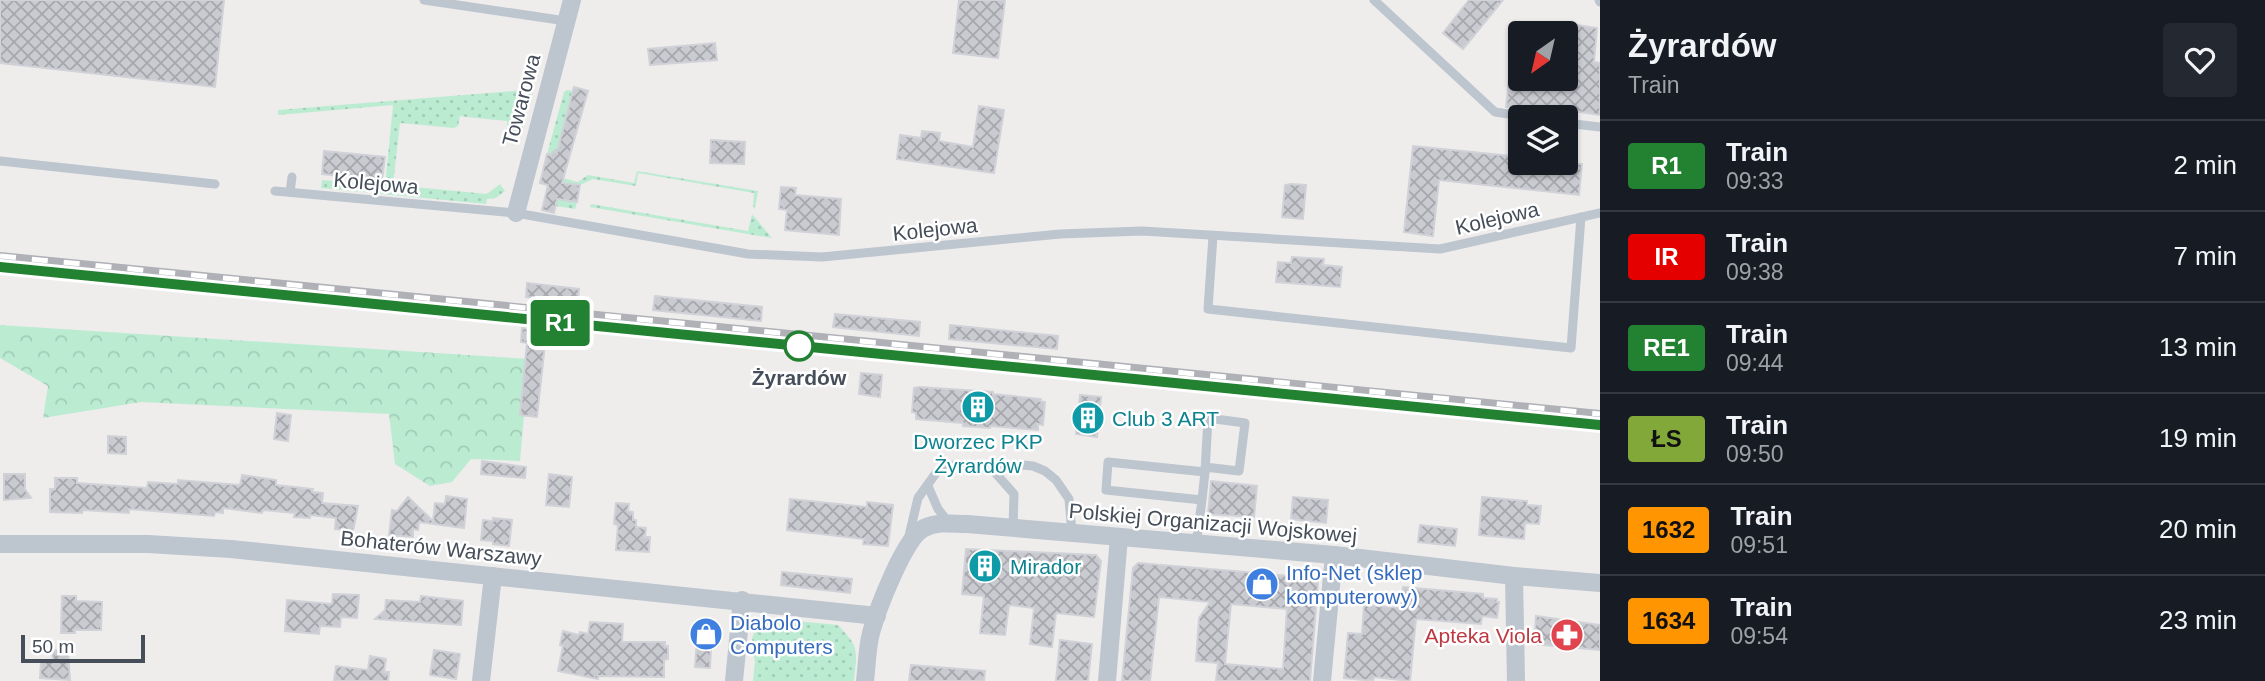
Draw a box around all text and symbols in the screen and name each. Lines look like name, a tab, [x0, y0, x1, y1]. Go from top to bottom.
north arrow	[1508, 21, 1578, 91]
map controls	[1508, 21, 1578, 175]
button: heart	[2163, 23, 2237, 97]
text: Żyrardów	[1628, 27, 1777, 64]
street label: Towarowa	[498, 51, 544, 149]
text: Train	[1628, 72, 1680, 98]
button: layers	[1508, 105, 1578, 175]
text: Train	[1726, 137, 1788, 167]
text: 2 min	[2173, 150, 2237, 180]
text: R1	[1651, 152, 1682, 179]
street label: Kolejowa	[333, 168, 420, 198]
text: 09:33	[1726, 168, 1784, 194]
street label: Kolejowa	[1453, 197, 1541, 239]
street label: Kolejowa	[891, 213, 979, 245]
text: Train	[1726, 228, 1788, 258]
text: 7 min	[2173, 241, 2237, 271]
text: IR	[1655, 243, 1679, 270]
text: 09:38	[1726, 259, 1784, 285]
line badge: R1	[528, 300, 592, 346]
text: R1	[545, 309, 575, 336]
text: Train	[1726, 319, 1788, 349]
marker: Żyrardów	[784, 331, 814, 361]
text: 13 min	[2159, 332, 2237, 362]
text: RE1	[1643, 334, 1690, 361]
text: 09:44	[1726, 350, 1784, 376]
place label: Żyrardów	[752, 366, 847, 389]
building icon: Dworzec PKP Żyrardów	[959, 388, 997, 426]
building icon: Club 3 ART	[1069, 399, 1107, 437]
place label: Club 3 ART	[1112, 407, 1219, 430]
text: Train	[1726, 410, 1788, 440]
text: 19 min	[2159, 423, 2237, 453]
text: ŁS	[1651, 425, 1682, 452]
place label: Dworzec PKP Żyrardów	[913, 430, 1043, 477]
text: 09:50	[1726, 441, 1784, 467]
street label: Polskiej Organizacji Wojskowej	[1068, 499, 1358, 547]
text: Train	[1730, 501, 1793, 531]
text: 20 min	[2159, 514, 2237, 544]
text: 1632	[1642, 516, 1695, 543]
street label: Bohaterów Warszawy	[339, 526, 543, 570]
text: 09:51	[1730, 532, 1788, 558]
building icon: Mirador	[966, 547, 1004, 585]
place label: Mirador	[1010, 555, 1081, 578]
place label: Info-Net (sklep komputerowy)	[1286, 561, 1423, 608]
shop icon: Info-Net (sklep komputerowy)	[1243, 565, 1281, 603]
text: Train	[1730, 592, 1793, 622]
text: 23 min	[2159, 605, 2237, 635]
text: 1634	[1642, 607, 1695, 634]
place label: Diabolo Computers	[730, 611, 833, 658]
shop icon: Diabolo Computers	[687, 615, 725, 653]
pharmacy icon: Apteka Viola	[1548, 616, 1586, 654]
text: 09:54	[1730, 623, 1788, 649]
place label: Apteka Viola	[1424, 624, 1542, 647]
scale bar	[21, 632, 145, 664]
text: 50 m	[32, 636, 74, 657]

